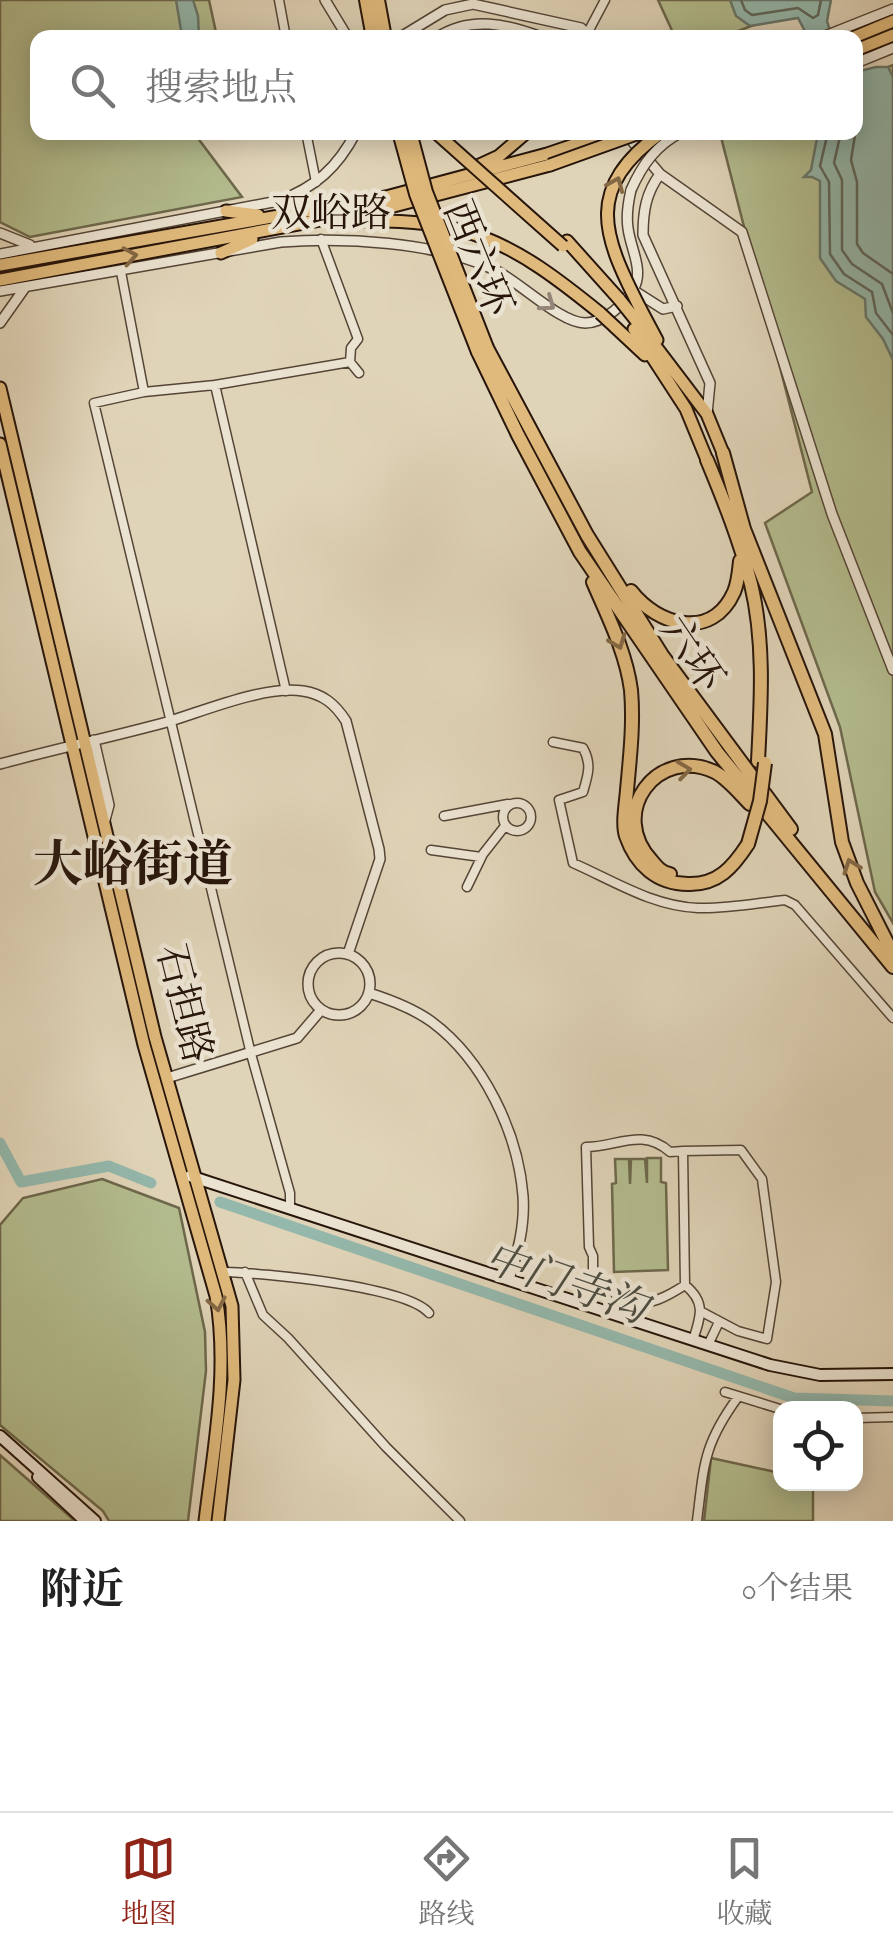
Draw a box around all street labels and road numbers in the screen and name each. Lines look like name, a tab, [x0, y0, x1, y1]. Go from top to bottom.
street label: 双峪路	[271, 190, 391, 241]
street label: 西六环	[430, 194, 522, 324]
street label: 六环	[646, 608, 734, 702]
street label: 石担路	[143, 940, 221, 1068]

